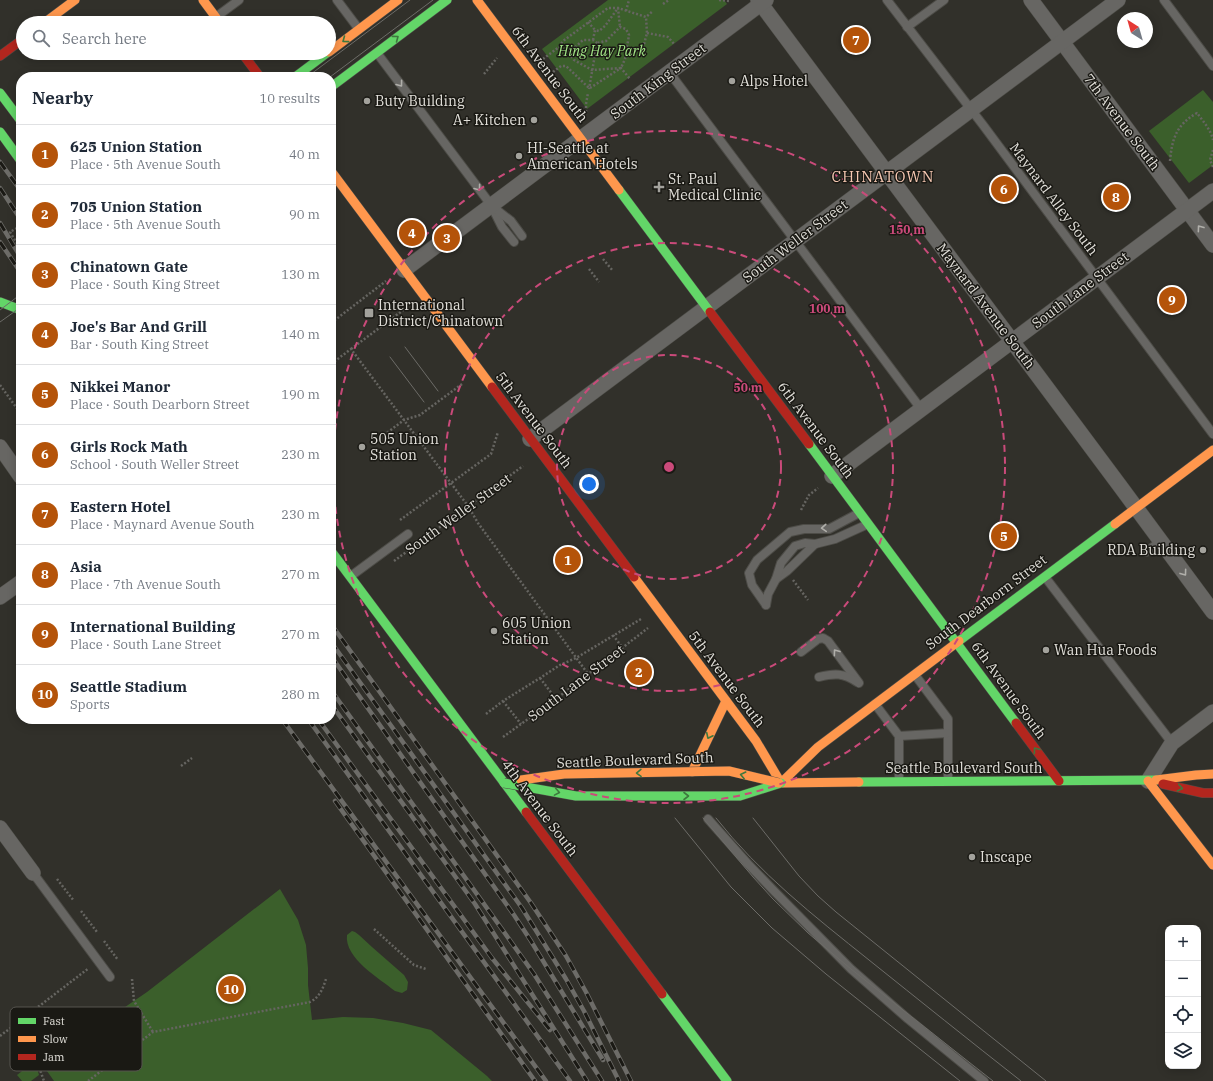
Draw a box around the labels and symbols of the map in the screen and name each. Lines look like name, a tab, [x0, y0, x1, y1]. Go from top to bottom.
north arrow	[1117, 12, 1153, 48]
street label: 6th Avenue South	[508, 22, 592, 126]
pin: 7	[843, 25, 869, 55]
one-way arrow	[342, 35, 349, 42]
one-way arrow	[391, 36, 398, 43]
street label: South King Street	[607, 39, 709, 123]
park label: Hing Hay Park	[557, 42, 647, 60]
street label: 7th Avenue South	[1080, 70, 1164, 174]
place label: Alps Hotel	[740, 72, 808, 90]
marker: Alps Hotel	[727, 76, 737, 86]
one-way arrow	[395, 79, 402, 86]
place label: Buty Building	[375, 92, 465, 110]
marker: Buty Building	[362, 96, 372, 106]
place label: A+ Kitchen	[453, 111, 526, 129]
marker: A+ Kitchen	[529, 115, 539, 125]
place label: HI-Seattle at American Hotels	[527, 139, 638, 173]
street label: Maynard Alley South	[1006, 139, 1102, 259]
marker: HI-Seattle at American Hotels	[514, 151, 524, 161]
district label: CHINATOWN	[831, 167, 935, 186]
place label: St. Paul Medical Clinic	[668, 170, 761, 204]
pin: 6	[991, 174, 1017, 204]
marker: St. Paul Medical Clinic	[653, 181, 665, 193]
pin: 8	[1103, 182, 1129, 212]
one-way arrow	[473, 184, 480, 191]
street label: South Weller Street	[739, 196, 851, 286]
pin: 4	[399, 218, 425, 248]
text: 150 m	[889, 222, 925, 237]
pin: 3	[434, 223, 460, 253]
one-way arrow	[1198, 225, 1205, 232]
street label: Maynard Avenue South	[933, 240, 1039, 373]
street label: South Lane Street	[1028, 248, 1132, 332]
pin: 9	[1159, 285, 1185, 315]
place label: International District/Chinatown	[378, 296, 503, 330]
text: 100 m	[809, 301, 845, 316]
marker: International District/Chinatown	[363, 307, 375, 319]
street label: 5th Avenue South	[492, 368, 576, 472]
street label: 6th Avenue South	[774, 378, 858, 482]
text: 50 m	[734, 380, 763, 395]
place label: 505 Union Station	[370, 430, 439, 464]
marker: 505 Union Station	[357, 442, 367, 452]
centre of rings	[662, 460, 676, 474]
street label: South Weller Street	[401, 469, 515, 559]
your location	[579, 474, 599, 494]
pin: 5	[991, 521, 1017, 551]
one-way arrow	[821, 524, 828, 533]
place label: RDA Building	[1107, 541, 1195, 559]
pin: 1	[555, 545, 581, 575]
marker: RDA Building	[1198, 545, 1208, 555]
street label: South Dearborn Street	[922, 550, 1050, 653]
one-way arrow	[1179, 568, 1186, 575]
place label: 605 Union Station	[502, 614, 571, 648]
marker: 605 Union Station	[489, 626, 499, 636]
street label: 5th Avenue South	[685, 627, 769, 731]
street label: 6th Avenue South	[968, 638, 1051, 743]
street label: South Lane Street	[524, 641, 628, 725]
place label: Wan Hua Foods	[1054, 641, 1157, 659]
marker: Wan Hua Foods	[1041, 645, 1051, 655]
one-way arrow	[834, 649, 841, 656]
pin: 2	[626, 657, 652, 687]
one-way arrow	[706, 732, 714, 740]
one-way arrow	[1033, 747, 1041, 754]
street label: Seattle Boulevard South	[556, 748, 714, 772]
street label: 4th Avenue South	[498, 756, 582, 860]
street label: Seattle Boulevard South	[885, 759, 1043, 777]
one-way arrow	[636, 769, 642, 777]
one-way arrow	[740, 771, 746, 779]
one-way arrow	[1177, 784, 1183, 792]
one-way arrow	[554, 788, 560, 796]
one-way arrow	[683, 792, 689, 800]
place label: Inscape	[980, 848, 1032, 866]
marker: Inscape	[967, 852, 977, 862]
pin: 10	[218, 974, 244, 1004]
legend	[10, 1007, 142, 1071]
text: Fast	[43, 1014, 65, 1028]
text: Slow	[43, 1032, 68, 1046]
text: Jam	[43, 1050, 65, 1064]

